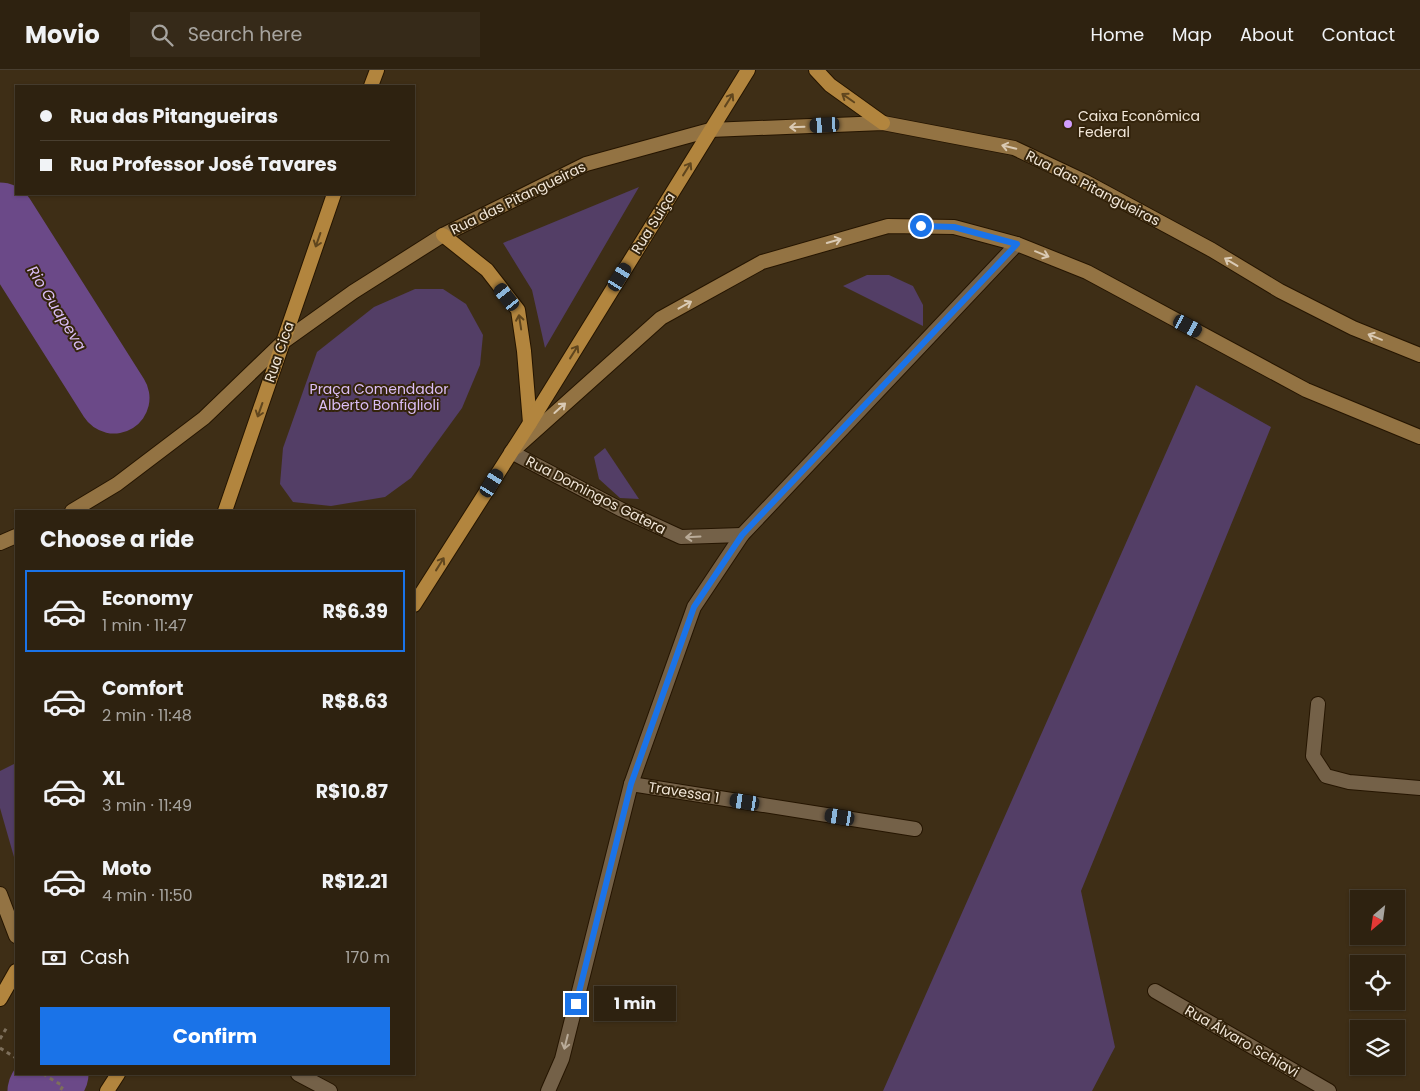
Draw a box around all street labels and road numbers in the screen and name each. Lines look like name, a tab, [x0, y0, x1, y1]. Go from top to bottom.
street label: Rua das Pitangueiras	[1022, 145, 1164, 231]
street label: Rua das Pitangueiras	[447, 157, 589, 239]
street label: Rua Suiça	[626, 188, 680, 258]
street label: Rua Cica	[259, 319, 299, 385]
street label: Rua Domingos Gatera	[523, 451, 669, 539]
street label: Travessa 1	[647, 777, 721, 807]
street label: Rua Álvaro Schiavi	[1181, 1000, 1303, 1082]

